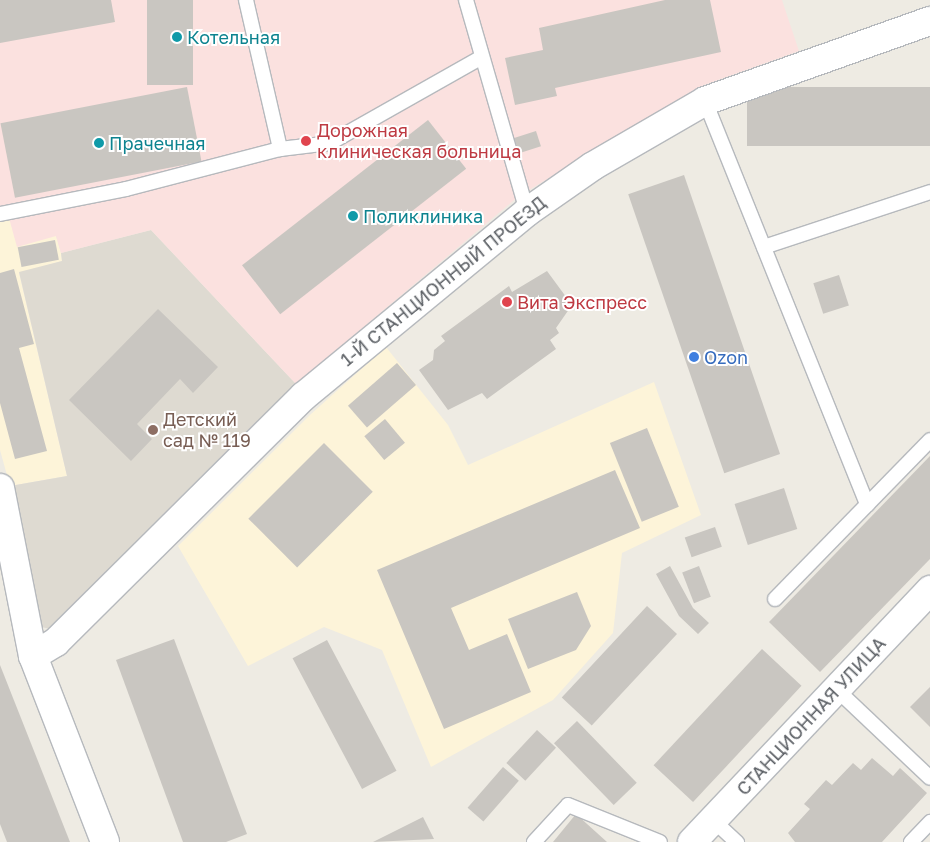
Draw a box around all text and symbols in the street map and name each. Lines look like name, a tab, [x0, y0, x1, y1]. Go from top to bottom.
place label: Котельная	[187, 26, 280, 48]
marker: Котельная	[171, 31, 183, 43]
place label: Дорожная клиническая больница	[317, 120, 521, 162]
place label: Прачечная	[109, 132, 206, 154]
marker: Дорожная клиническая больница	[299, 134, 313, 148]
marker: Прачечная	[93, 137, 105, 149]
street label: 1-Й СТАНЦИОННЫЙ ПРОЕЗД	[336, 192, 550, 370]
place label: Поликлиника	[363, 205, 483, 227]
marker: Поликлиника	[347, 210, 359, 222]
place label: Вита Экспресс	[517, 291, 647, 313]
marker: Вита Экспресс	[501, 296, 513, 308]
place label: Ozon	[704, 346, 748, 368]
marker: Ozon	[688, 351, 700, 363]
place label: Детский сад № 119	[163, 409, 251, 452]
marker: Детский сад № 119	[147, 424, 159, 436]
street label: СТАНЦИОННАЯ УЛИЦА	[732, 632, 890, 800]

